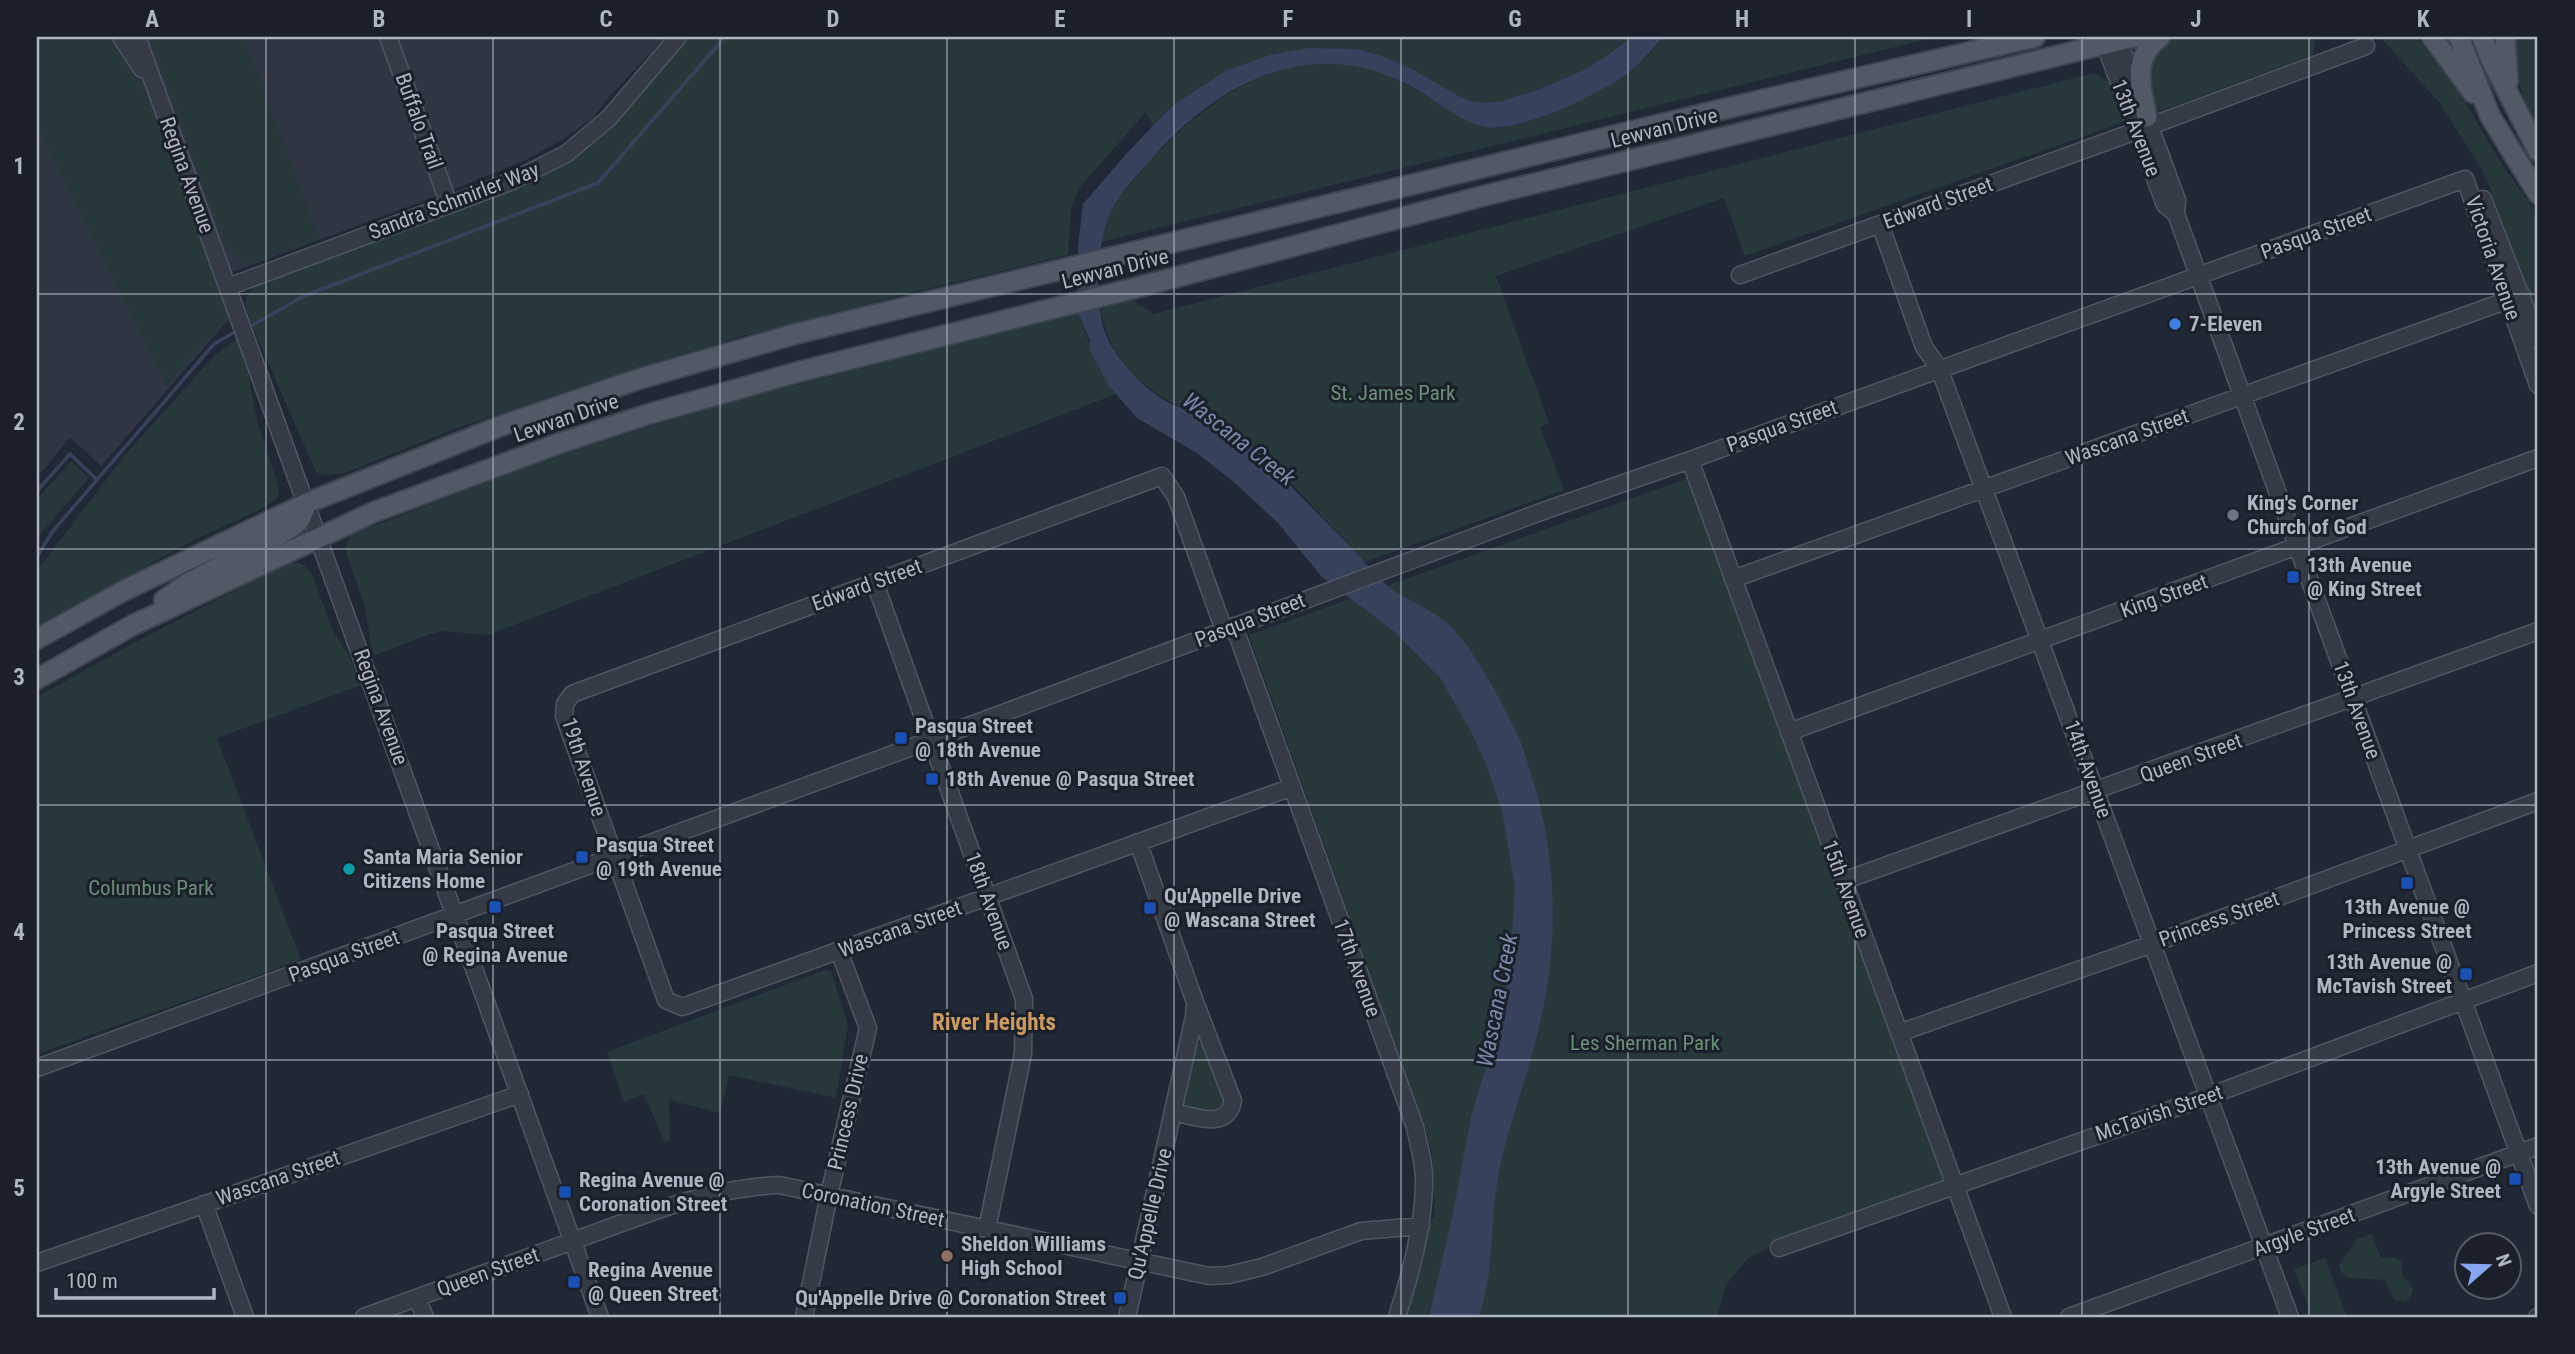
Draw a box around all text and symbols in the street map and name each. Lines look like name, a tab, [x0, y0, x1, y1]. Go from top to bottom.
text: A	[145, 6, 159, 33]
text: B	[373, 6, 385, 33]
text: C	[599, 6, 613, 33]
text: D	[827, 6, 840, 33]
text: E	[1054, 6, 1066, 33]
text: F	[1283, 6, 1294, 33]
text: G	[1508, 6, 1522, 33]
text: H	[1735, 6, 1749, 33]
text: I	[1966, 6, 1972, 33]
text: J	[2190, 6, 2202, 33]
text: K	[2417, 6, 2430, 33]
street label: Buffalo Trail	[391, 70, 447, 172]
street label: 13th Avenue	[2106, 76, 2166, 180]
street label: Lewvan Drive	[1608, 103, 1720, 153]
street label: Regina Avenue	[155, 114, 219, 236]
text: 1	[13, 153, 25, 180]
street label: Sandra Schmirler Way	[366, 157, 543, 245]
street label: Edward Street	[1880, 172, 1996, 234]
street label: Victoria Avenue	[2461, 193, 2525, 323]
street label: Pasqua Street	[2257, 202, 2375, 264]
street label: Lewvan Drive	[1059, 244, 1171, 294]
place label: 7-Eleven	[2189, 312, 2262, 336]
marker: 7-Eleven	[2167, 316, 2183, 332]
park label: St. James Park	[1330, 381, 1456, 405]
water label: Wascana Creek	[1177, 387, 1301, 492]
street label: Lewvan Drive	[510, 389, 622, 447]
street label: Pasqua Street	[1723, 395, 1841, 457]
street label: Wascana Street	[2062, 404, 2192, 470]
text: 2	[13, 409, 25, 436]
place label: King's Corner Church of God	[2247, 491, 2367, 539]
marker: King's Corner Church of God	[2225, 507, 2241, 523]
place label: 13th Avenue @ King Street	[2307, 553, 2422, 601]
street label: Edward Street	[809, 554, 925, 616]
street label: King Street	[2117, 569, 2211, 623]
marker: 13th Avenue @ King Street	[2285, 569, 2301, 585]
street label: Pasqua Street	[1192, 588, 1308, 652]
street label: Regina Avenue	[349, 646, 413, 768]
street label: 13th Avenue	[2328, 658, 2386, 762]
text: 3	[13, 664, 25, 691]
place label: Pasqua Street @ 18th Avenue	[915, 714, 1041, 762]
street label: 19th Avenue	[557, 715, 611, 820]
street label: 14th Avenue	[2059, 717, 2117, 821]
street label: Queen Street	[2137, 728, 2245, 788]
marker: Pasqua Street @ 18th Avenue	[893, 730, 909, 746]
place label: 18th Avenue @ Pasqua Street	[946, 767, 1195, 791]
marker: 18th Avenue @ Pasqua Street	[924, 771, 940, 787]
place label: Pasqua Street @ 19th Avenue	[596, 833, 722, 881]
street label: 15th Avenue	[1817, 837, 1875, 941]
place label: Santa Maria Senior Citizens Home	[363, 845, 523, 893]
marker: Pasqua Street @ 19th Avenue	[574, 849, 590, 865]
street label: 18th Avenue	[960, 849, 1018, 953]
marker: Santa Maria Senior Citizens Home	[341, 861, 357, 877]
marker: 13th Avenue @ Princess Street	[2399, 875, 2415, 891]
park label: Columbus Park	[88, 876, 214, 900]
place label: Qu'Appelle Drive @ Wascana Street	[1164, 884, 1315, 932]
street label: Princess Street	[2156, 886, 2282, 952]
place label: 13th Avenue @ Princess Street	[2342, 895, 2472, 943]
street label: Wascana Street	[835, 896, 965, 962]
marker: Pasqua Street @ Regina Avenue	[487, 899, 503, 915]
marker: Qu'Appelle Drive @ Wascana Street	[1142, 900, 1158, 916]
street label: 17th Avenue	[1328, 916, 1386, 1020]
text: 4	[13, 919, 25, 946]
place label: Pasqua Street @ Regina Avenue	[422, 919, 568, 967]
street label: Pasqua Street	[285, 925, 403, 987]
water label: Wascana Creek	[1471, 930, 1524, 1069]
place label: 13th Avenue @ McTavish Street	[2317, 950, 2452, 998]
marker: 13th Avenue @ McTavish Street	[2458, 966, 2474, 982]
district label: River Heights	[932, 1009, 1056, 1036]
park label: Les Sherman Park	[1570, 1031, 1720, 1055]
street label: Princess Drive	[823, 1051, 873, 1172]
street label: McTavish Street	[2092, 1080, 2226, 1146]
street label: Wascana Street	[213, 1146, 343, 1210]
street label: Qu'Appelle Drive	[1123, 1146, 1177, 1282]
place label: 13th Avenue @ Argyle Street	[2375, 1155, 2501, 1203]
place label: Regina Avenue @ Coronation Street	[579, 1168, 727, 1216]
marker: 13th Avenue @ Argyle Street	[2507, 1171, 2523, 1187]
text: 5	[13, 1175, 25, 1202]
street label: Coronation Street	[799, 1178, 947, 1232]
marker: Regina Avenue @ Coronation Street	[557, 1184, 573, 1200]
street label: Argyle Street	[2250, 1203, 2358, 1261]
place label: Sheldon Williams High School	[961, 1232, 1106, 1280]
north arrow	[2452, 1232, 2522, 1302]
street label: Queen Street	[434, 1242, 542, 1302]
marker: Sheldon Williams High School	[939, 1248, 955, 1264]
text: N	[2491, 1251, 2516, 1270]
scale bar	[56, 1256, 214, 1300]
place label: Regina Avenue @ Queen Street	[588, 1258, 718, 1306]
text: 100 m	[66, 1269, 118, 1293]
marker: Regina Avenue @ Queen Street	[566, 1274, 582, 1290]
place label: Qu'Appelle Drive @ Coronation Street	[795, 1286, 1106, 1310]
marker: Qu'Appelle Drive @ Coronation Street	[1112, 1290, 1128, 1306]

